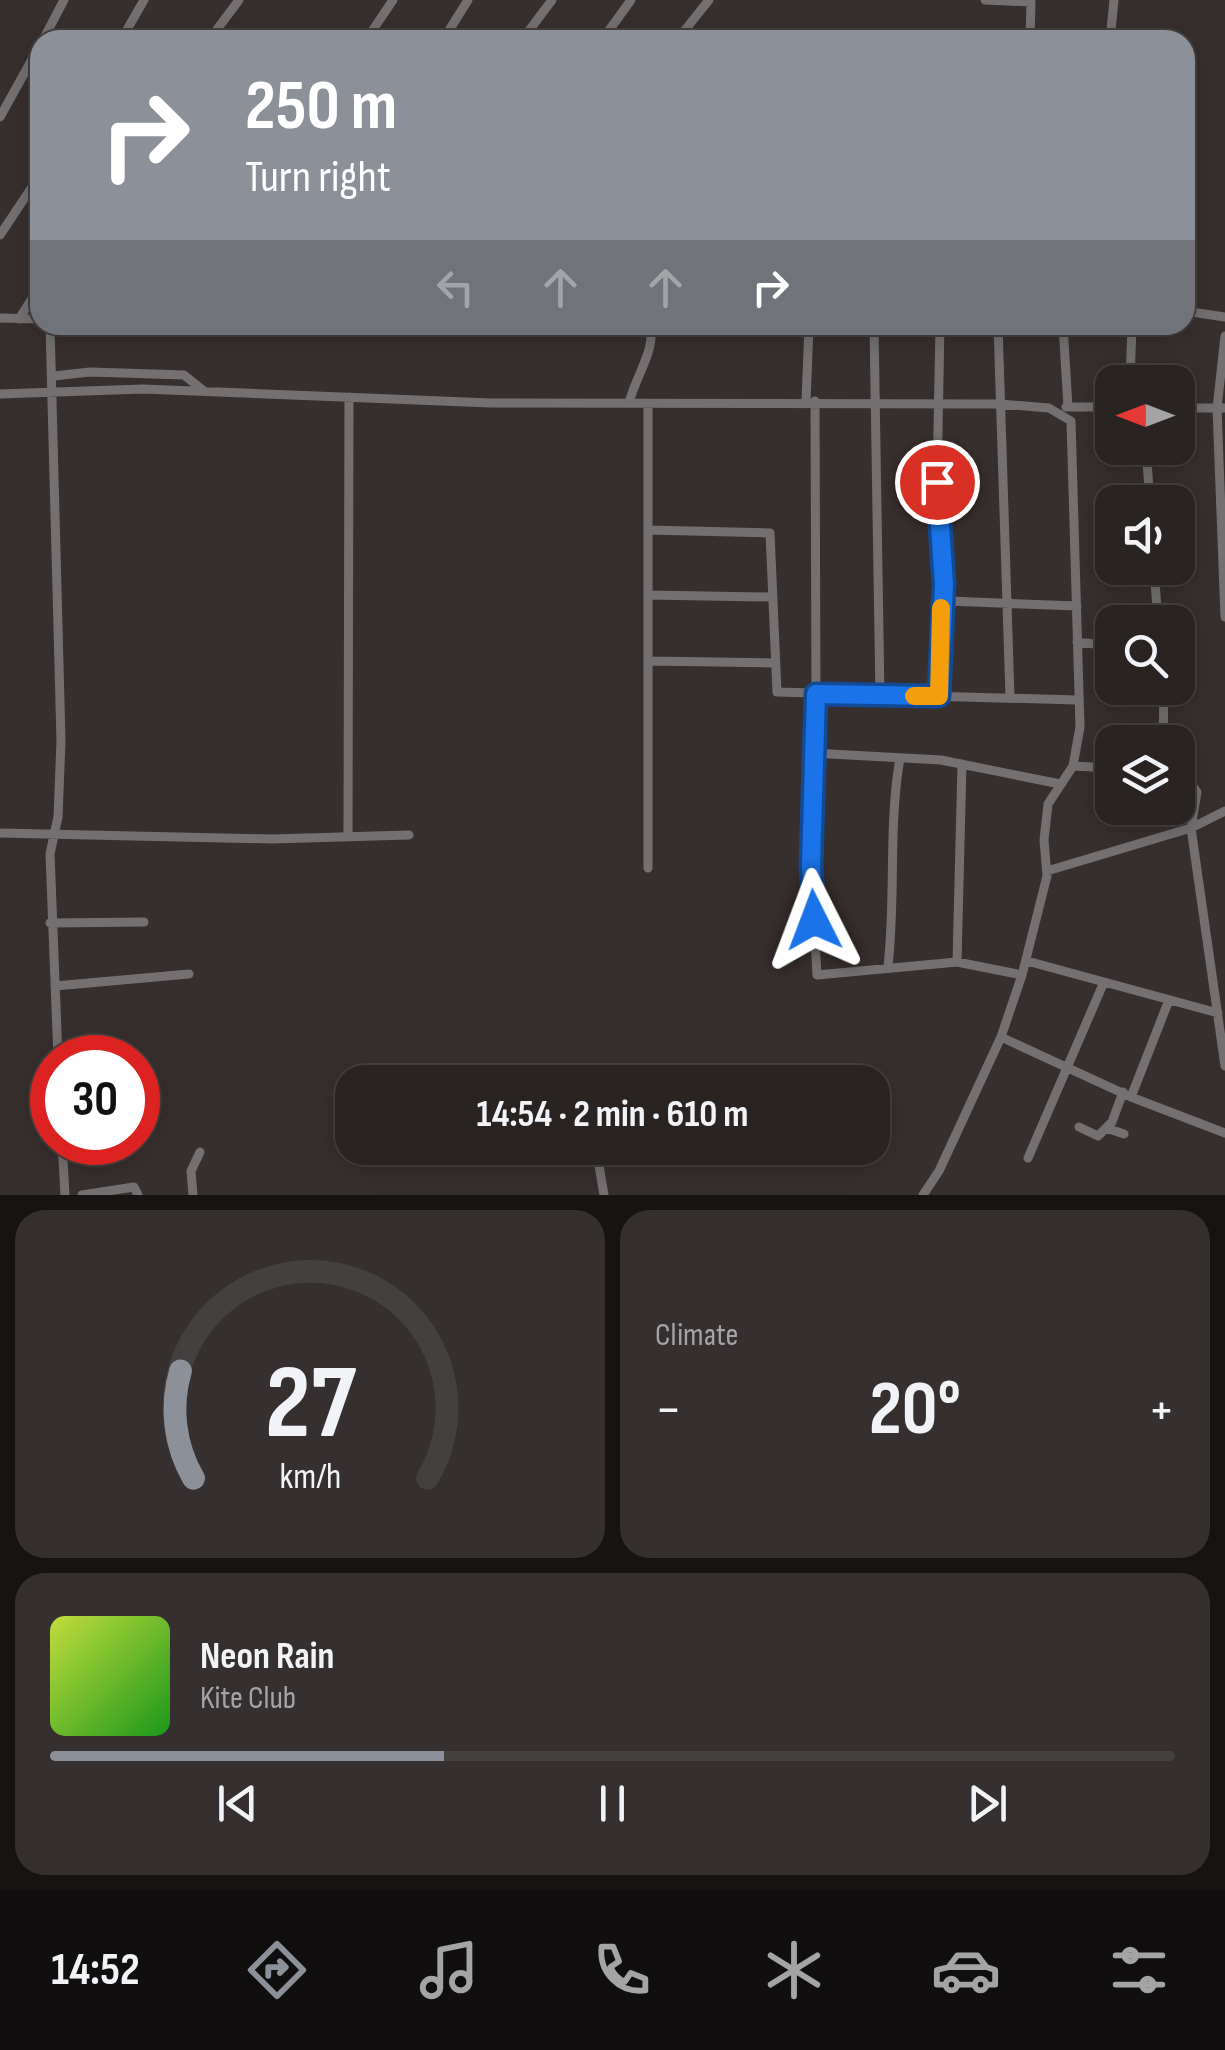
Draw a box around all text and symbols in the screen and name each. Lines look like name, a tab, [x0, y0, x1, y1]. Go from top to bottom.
text: 250 m	[245, 65, 397, 149]
icon: right	[80, 70, 210, 200]
text: Turn right	[245, 150, 391, 205]
icon: left	[428, 260, 483, 315]
icon: ahead	[533, 260, 588, 315]
icon: ahead	[638, 260, 693, 315]
icon: right	[743, 260, 798, 315]
north arrow	[1095, 365, 1195, 465]
map controls	[1095, 365, 1195, 825]
pin	[895, 440, 980, 525]
icon: arrive	[910, 455, 965, 510]
button: sound	[1095, 485, 1195, 585]
button: search	[1095, 605, 1195, 705]
button: layers	[1095, 725, 1195, 825]
position arrow	[762, 868, 866, 972]
speed limit sign: 30	[30, 1035, 160, 1165]
text: 14:54 · 2 min · 610 m	[476, 1092, 749, 1137]
text: Climate	[655, 1316, 738, 1355]
text: 27	[265, 1342, 356, 1467]
text: 20°	[869, 1365, 961, 1456]
text: −	[655, 1377, 682, 1444]
text: +	[1148, 1377, 1175, 1444]
text: km/h	[279, 1456, 341, 1499]
text: Neon Rain	[200, 1634, 334, 1679]
text: Kite Club	[200, 1679, 296, 1718]
icon: previous	[210, 1776, 265, 1831]
icon: pause	[585, 1776, 640, 1831]
icon: next	[960, 1776, 1015, 1831]
icon: directions	[242, 1935, 312, 2005]
icon: music	[414, 1935, 484, 2005]
icon: phone	[587, 1935, 657, 2005]
icon: climate	[759, 1935, 829, 2005]
icon: car	[931, 1935, 1001, 2005]
icon: filters	[1104, 1935, 1174, 2005]
text: 14:52	[51, 1943, 140, 1998]

